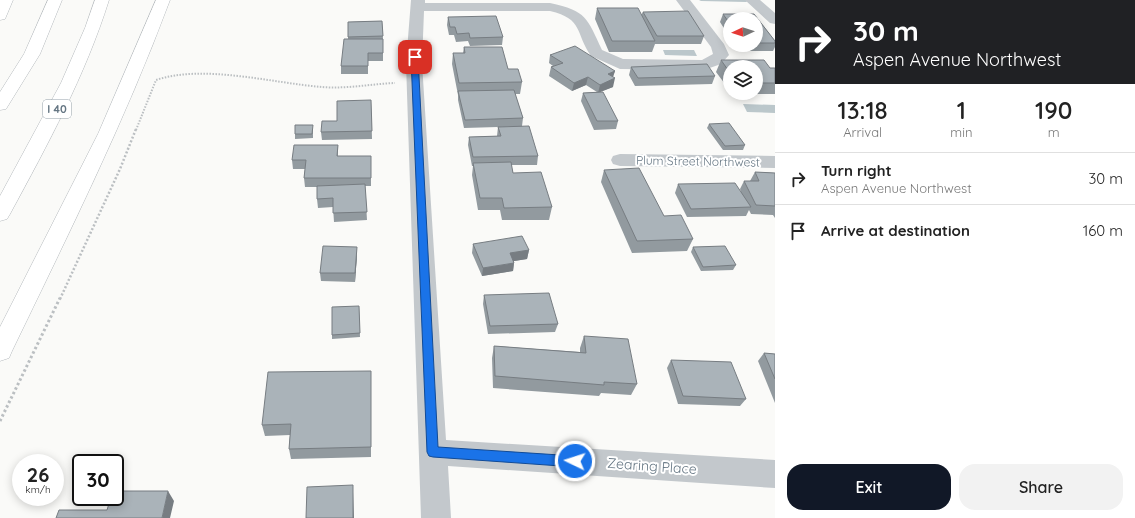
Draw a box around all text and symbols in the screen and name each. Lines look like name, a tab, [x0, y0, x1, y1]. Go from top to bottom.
north arrow	[723, 12, 763, 52]
map controls	[723, 12, 763, 100]
text: 30 m	[853, 13, 919, 48]
icon: right	[787, 16, 839, 68]
pin	[398, 40, 432, 74]
icon: arrive	[404, 46, 426, 68]
text: Aspen Avenue Northwest	[853, 48, 1061, 71]
button: layers	[723, 60, 763, 100]
text: 13:18	[838, 95, 888, 125]
text: 1	[957, 95, 966, 125]
text: 190	[1035, 95, 1072, 125]
road number: I 40	[43, 100, 71, 118]
text: Arrival	[843, 124, 882, 140]
text: min	[950, 124, 972, 140]
text: m	[1048, 124, 1060, 140]
street label: Plum Street Northwest	[636, 152, 760, 170]
text: Turn right	[821, 161, 892, 180]
icon: right	[787, 168, 809, 190]
text: 30 m	[1088, 169, 1123, 188]
text: Aspen Avenue Northwest	[821, 180, 972, 196]
icon: arrive	[787, 220, 809, 242]
text: Arrive at destination	[821, 221, 970, 240]
text: 160 m	[1083, 221, 1123, 240]
position arrow	[554, 440, 596, 482]
speed limit sign: 30	[72, 454, 124, 506]
street label: Zearing Place	[607, 454, 697, 478]
text: 26	[27, 462, 49, 487]
button: Exit	[787, 464, 951, 510]
button: Share	[959, 464, 1123, 510]
text: km/h	[25, 483, 51, 496]

